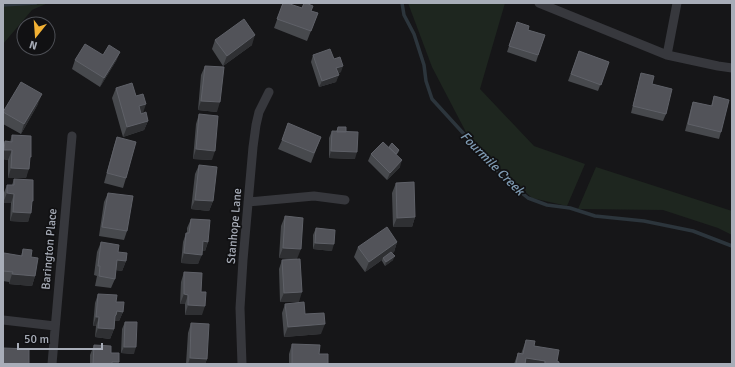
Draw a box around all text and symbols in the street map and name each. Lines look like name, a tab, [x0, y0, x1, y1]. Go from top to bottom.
north arrow	[16, 16, 56, 56]
text: N	[28, 38, 39, 52]
water label: Fourmile Creek	[457, 128, 529, 200]
street label: Stanhope Lane	[224, 188, 245, 265]
street label: Barington Place	[38, 208, 61, 290]
scale bar	[18, 325, 102, 351]
text: 50 m	[24, 332, 49, 347]

